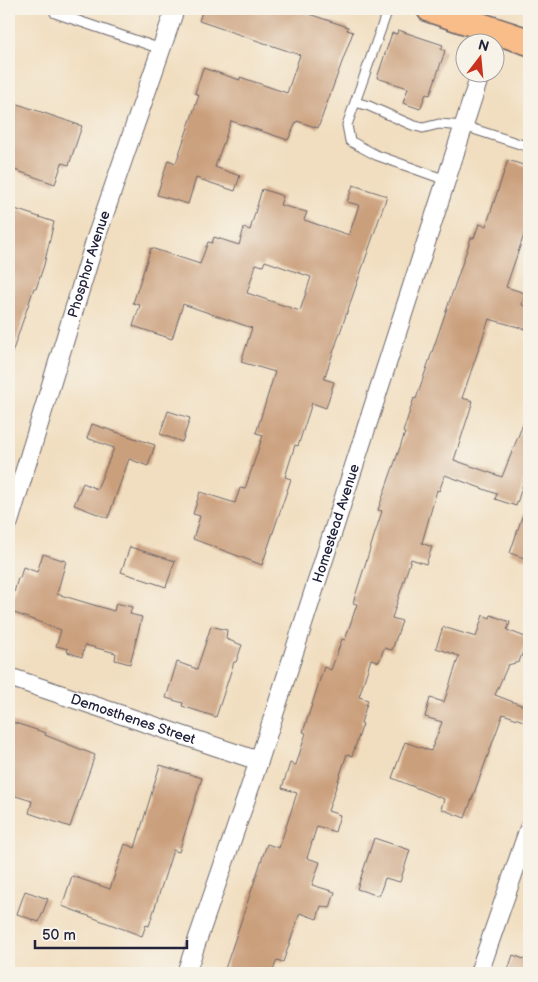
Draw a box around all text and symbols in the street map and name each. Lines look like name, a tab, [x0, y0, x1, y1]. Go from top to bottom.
north arrow	[456, 32, 506, 82]
text: N	[476, 36, 491, 56]
street label: Phosphor Avenue	[64, 208, 114, 320]
street label: Homestead Avenue	[309, 462, 363, 585]
street label: Demosthenes Street	[69, 690, 198, 748]
scale bar	[35, 917, 188, 949]
text: 50 m	[42, 926, 76, 945]

